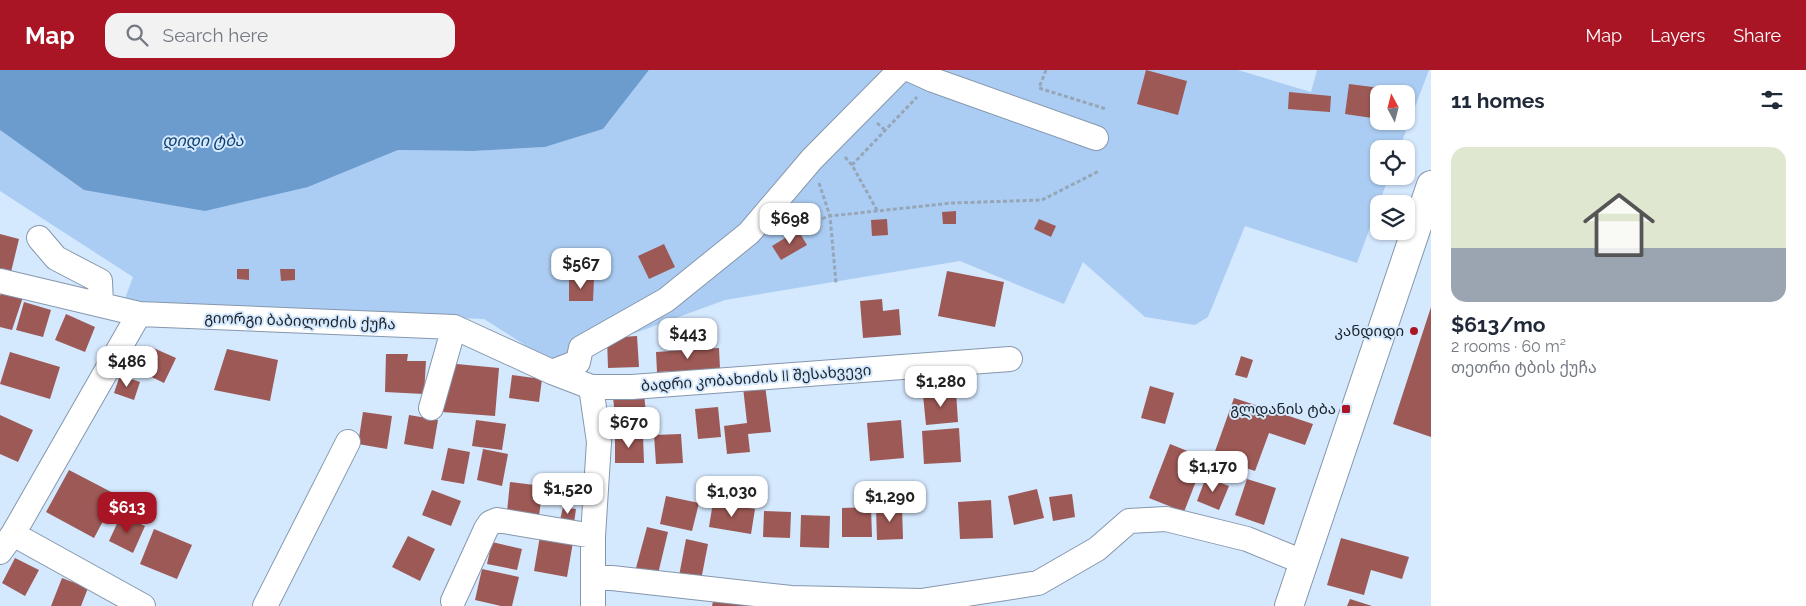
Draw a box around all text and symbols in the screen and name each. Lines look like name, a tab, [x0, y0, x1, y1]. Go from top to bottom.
search box	[105, 13, 455, 58]
text: Map	[25, 21, 75, 50]
icon: search	[123, 21, 151, 49]
text: Search here	[163, 24, 268, 46]
text: Map	[1586, 25, 1622, 46]
text: Layers	[1650, 25, 1705, 46]
text: Share	[1733, 25, 1781, 46]
north arrow	[1370, 85, 1415, 130]
map controls	[1370, 85, 1415, 240]
icon: filters	[1758, 86, 1786, 114]
text: 11 homes	[1451, 88, 1545, 113]
water label: დიდი ტბა	[162, 131, 244, 150]
button: locate	[1370, 140, 1415, 185]
icon: home	[1574, 180, 1664, 270]
button: layers	[1370, 195, 1415, 240]
pin: $698	[760, 202, 820, 245]
text: $698	[771, 209, 809, 228]
pin: $567	[551, 248, 611, 290]
text: $567	[562, 254, 600, 273]
street label: გიორგი ბაბილოძის ქუჩა	[204, 309, 396, 333]
text: $613/mo	[1451, 312, 1545, 337]
pin: $443	[658, 318, 718, 360]
place label: კანდიდი	[1335, 322, 1404, 340]
text: $443	[669, 324, 707, 343]
marker: კანდიდი	[1408, 325, 1420, 337]
text: 2 rooms · 60 m²	[1451, 337, 1566, 356]
pin: $486	[97, 346, 157, 388]
text: $486	[108, 352, 146, 371]
text: თეთრი ტბის ქუჩა	[1451, 358, 1597, 377]
street label: ბადრი კობახიძის II შესახვევი	[640, 361, 872, 395]
pin: $1,280	[900, 366, 982, 408]
text: $1,280	[916, 372, 966, 391]
place label: გლდანის ტბა	[1230, 400, 1336, 418]
marker: გლდანის ტბა	[1340, 403, 1352, 415]
pin: $670	[599, 406, 659, 449]
text: $670	[610, 413, 648, 432]
pin: $1,170	[1172, 450, 1254, 493]
text: $1,170	[1189, 457, 1237, 476]
pin: $1,520	[527, 472, 609, 515]
pin: $1,030	[691, 476, 773, 518]
text: $1,520	[543, 479, 593, 498]
pin: $1,290	[849, 480, 931, 523]
text: $1,030	[707, 482, 757, 501]
text: $1,290	[865, 487, 915, 506]
pin: $613	[97, 492, 157, 534]
text: $613	[109, 498, 145, 517]

